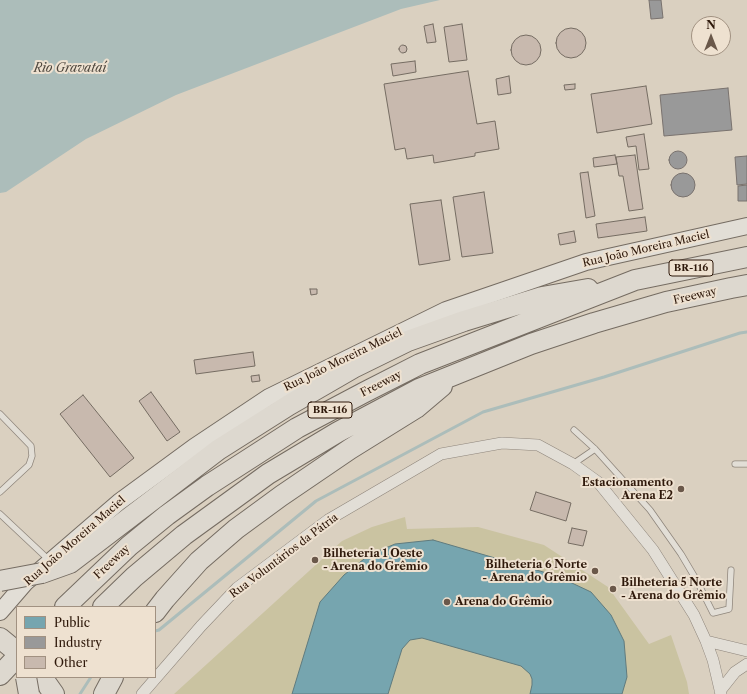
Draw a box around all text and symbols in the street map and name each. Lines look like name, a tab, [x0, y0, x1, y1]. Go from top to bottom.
north arrow	[691, 16, 731, 56]
text: N	[706, 18, 716, 32]
water label: Rio Gravataí	[34, 62, 106, 76]
street label: Rua João Moreira Maciel	[581, 228, 711, 270]
road number: BR-116	[669, 260, 713, 276]
street label: Freeway	[672, 285, 718, 307]
street label: Rua João Moreira Maciel	[282, 326, 404, 394]
street label: Freeway	[358, 368, 404, 400]
road number: BR-116	[308, 402, 352, 418]
place label: Estacionamento Arena E2	[582, 476, 673, 502]
marker: Estacionamento Arena E2	[676, 484, 686, 494]
street label: Rua João Moreira Maciel	[22, 493, 128, 589]
street label: Rua Voluntários da Pátria	[227, 511, 341, 601]
street label: Freeway	[91, 542, 133, 582]
place label: Bilheteria 1 Oeste - Arena do Grêmio	[323, 547, 428, 573]
marker: Bilheteria 1 Oeste - Arena do Grêmio	[310, 555, 320, 565]
place label: Bilheteria 6 Norte - Arena do Grêmio	[482, 558, 587, 584]
marker: Bilheteria 6 Norte - Arena do Grêmio	[590, 566, 600, 576]
place label: Bilheteria 5 Norte - Arena do Grêmio	[621, 576, 726, 602]
marker: Bilheteria 5 Norte - Arena do Grêmio	[608, 584, 618, 594]
place label: Arena do Grêmio	[455, 595, 552, 609]
marker: Arena do Grêmio	[442, 597, 452, 607]
legend	[16, 606, 156, 678]
text: Public	[54, 615, 90, 630]
text: Industry	[54, 635, 102, 650]
text: Other	[54, 655, 88, 670]

